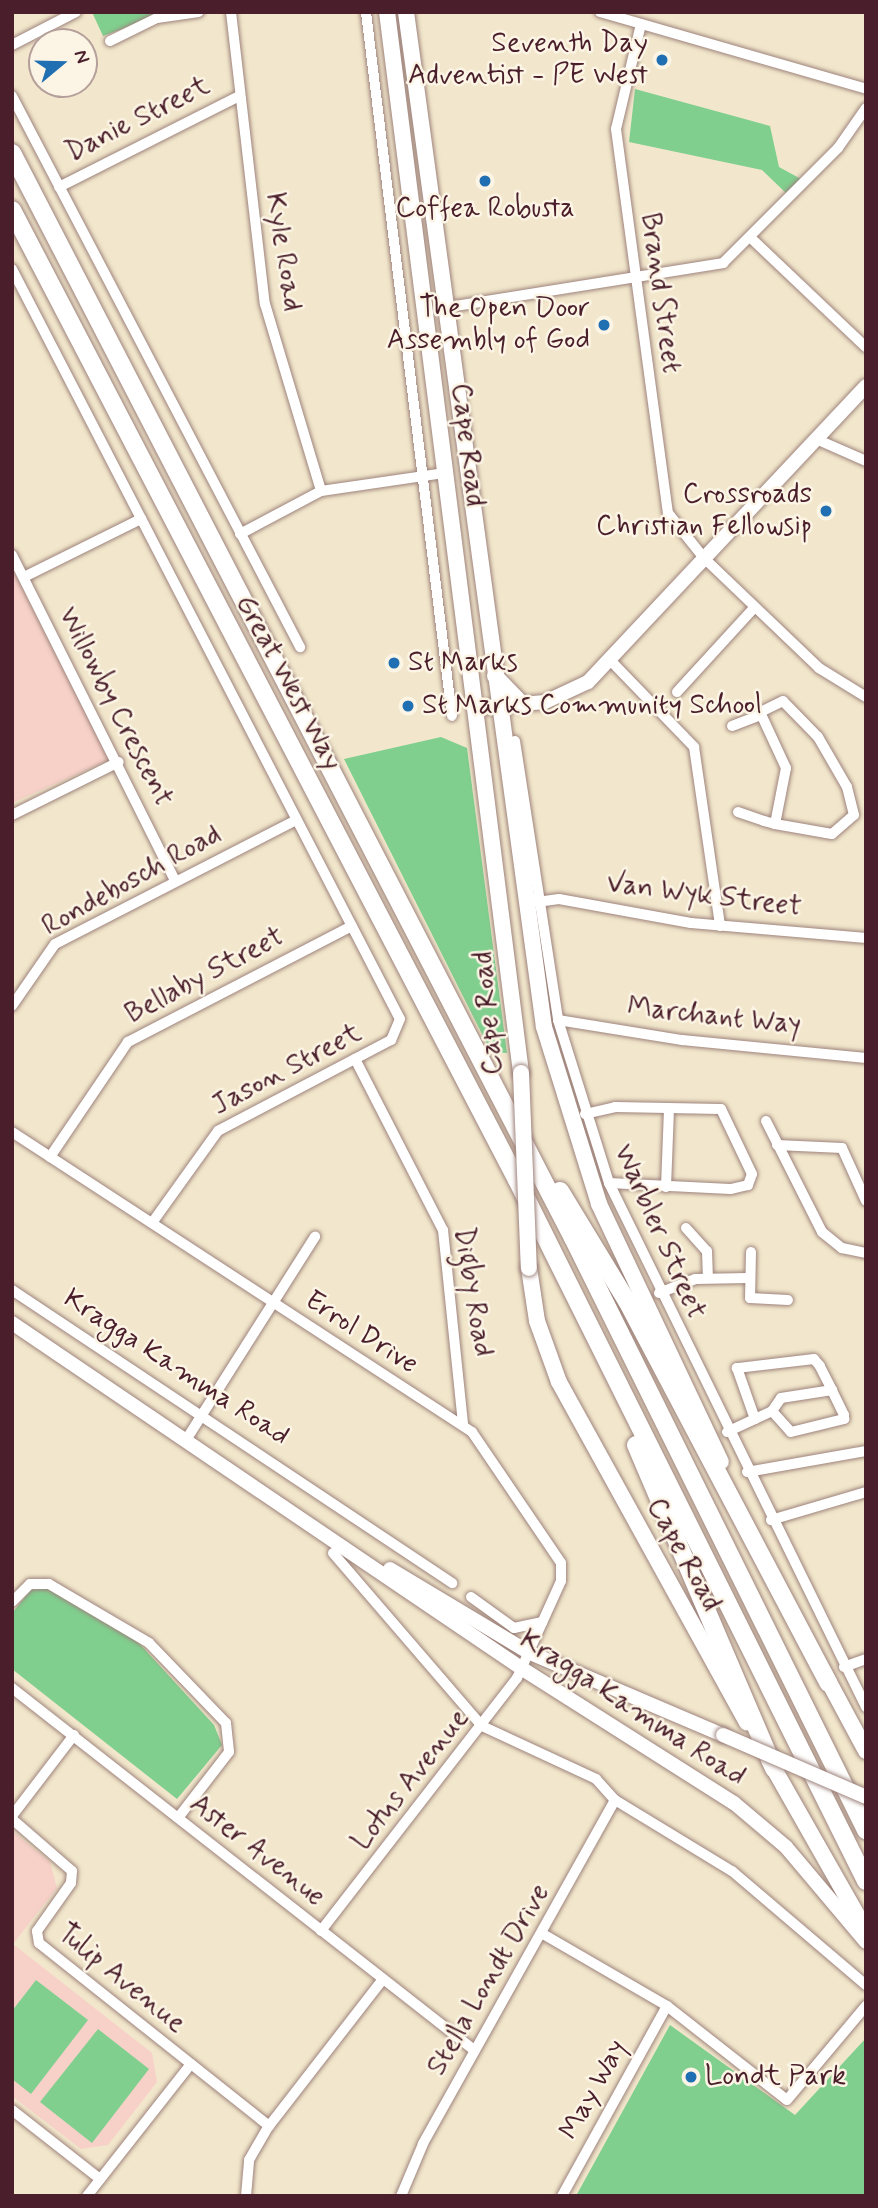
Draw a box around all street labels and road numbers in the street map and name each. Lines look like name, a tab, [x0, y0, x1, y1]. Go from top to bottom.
street label: Danie Street	[60, 69, 216, 171]
street label: Kyle Road	[257, 192, 309, 312]
street label: Brand Street	[632, 208, 688, 378]
street label: Cape Road	[443, 382, 491, 508]
street label: Great West Way	[228, 589, 348, 777]
street label: Willowby Crescent	[50, 602, 180, 812]
street label: Rondebosch Road	[37, 818, 227, 944]
street label: Van Wyk Street	[605, 867, 803, 925]
street label: Bellaby Street	[121, 920, 289, 1032]
street label: Cape Road	[467, 950, 511, 1076]
street label: Marchant Way	[623, 991, 805, 1043]
street label: Jason Street	[207, 1017, 367, 1123]
street label: Warbler Street	[606, 1140, 712, 1324]
street label: Digby Road	[445, 1225, 499, 1359]
street label: Kragga Kamma Road	[57, 1283, 295, 1453]
street label: Errol Drive	[299, 1284, 423, 1382]
street label: Cape Road	[639, 1493, 727, 1617]
street label: Kragga Kamma Road	[513, 1624, 751, 1794]
street label: Lotus Avenue	[348, 1706, 474, 1854]
street label: Aster Avenue	[184, 1789, 330, 1913]
street label: Stella Londt Drive	[420, 1877, 558, 2083]
street label: Tulip Avenue	[53, 1919, 189, 2039]
street label: May Way	[551, 2032, 637, 2148]

